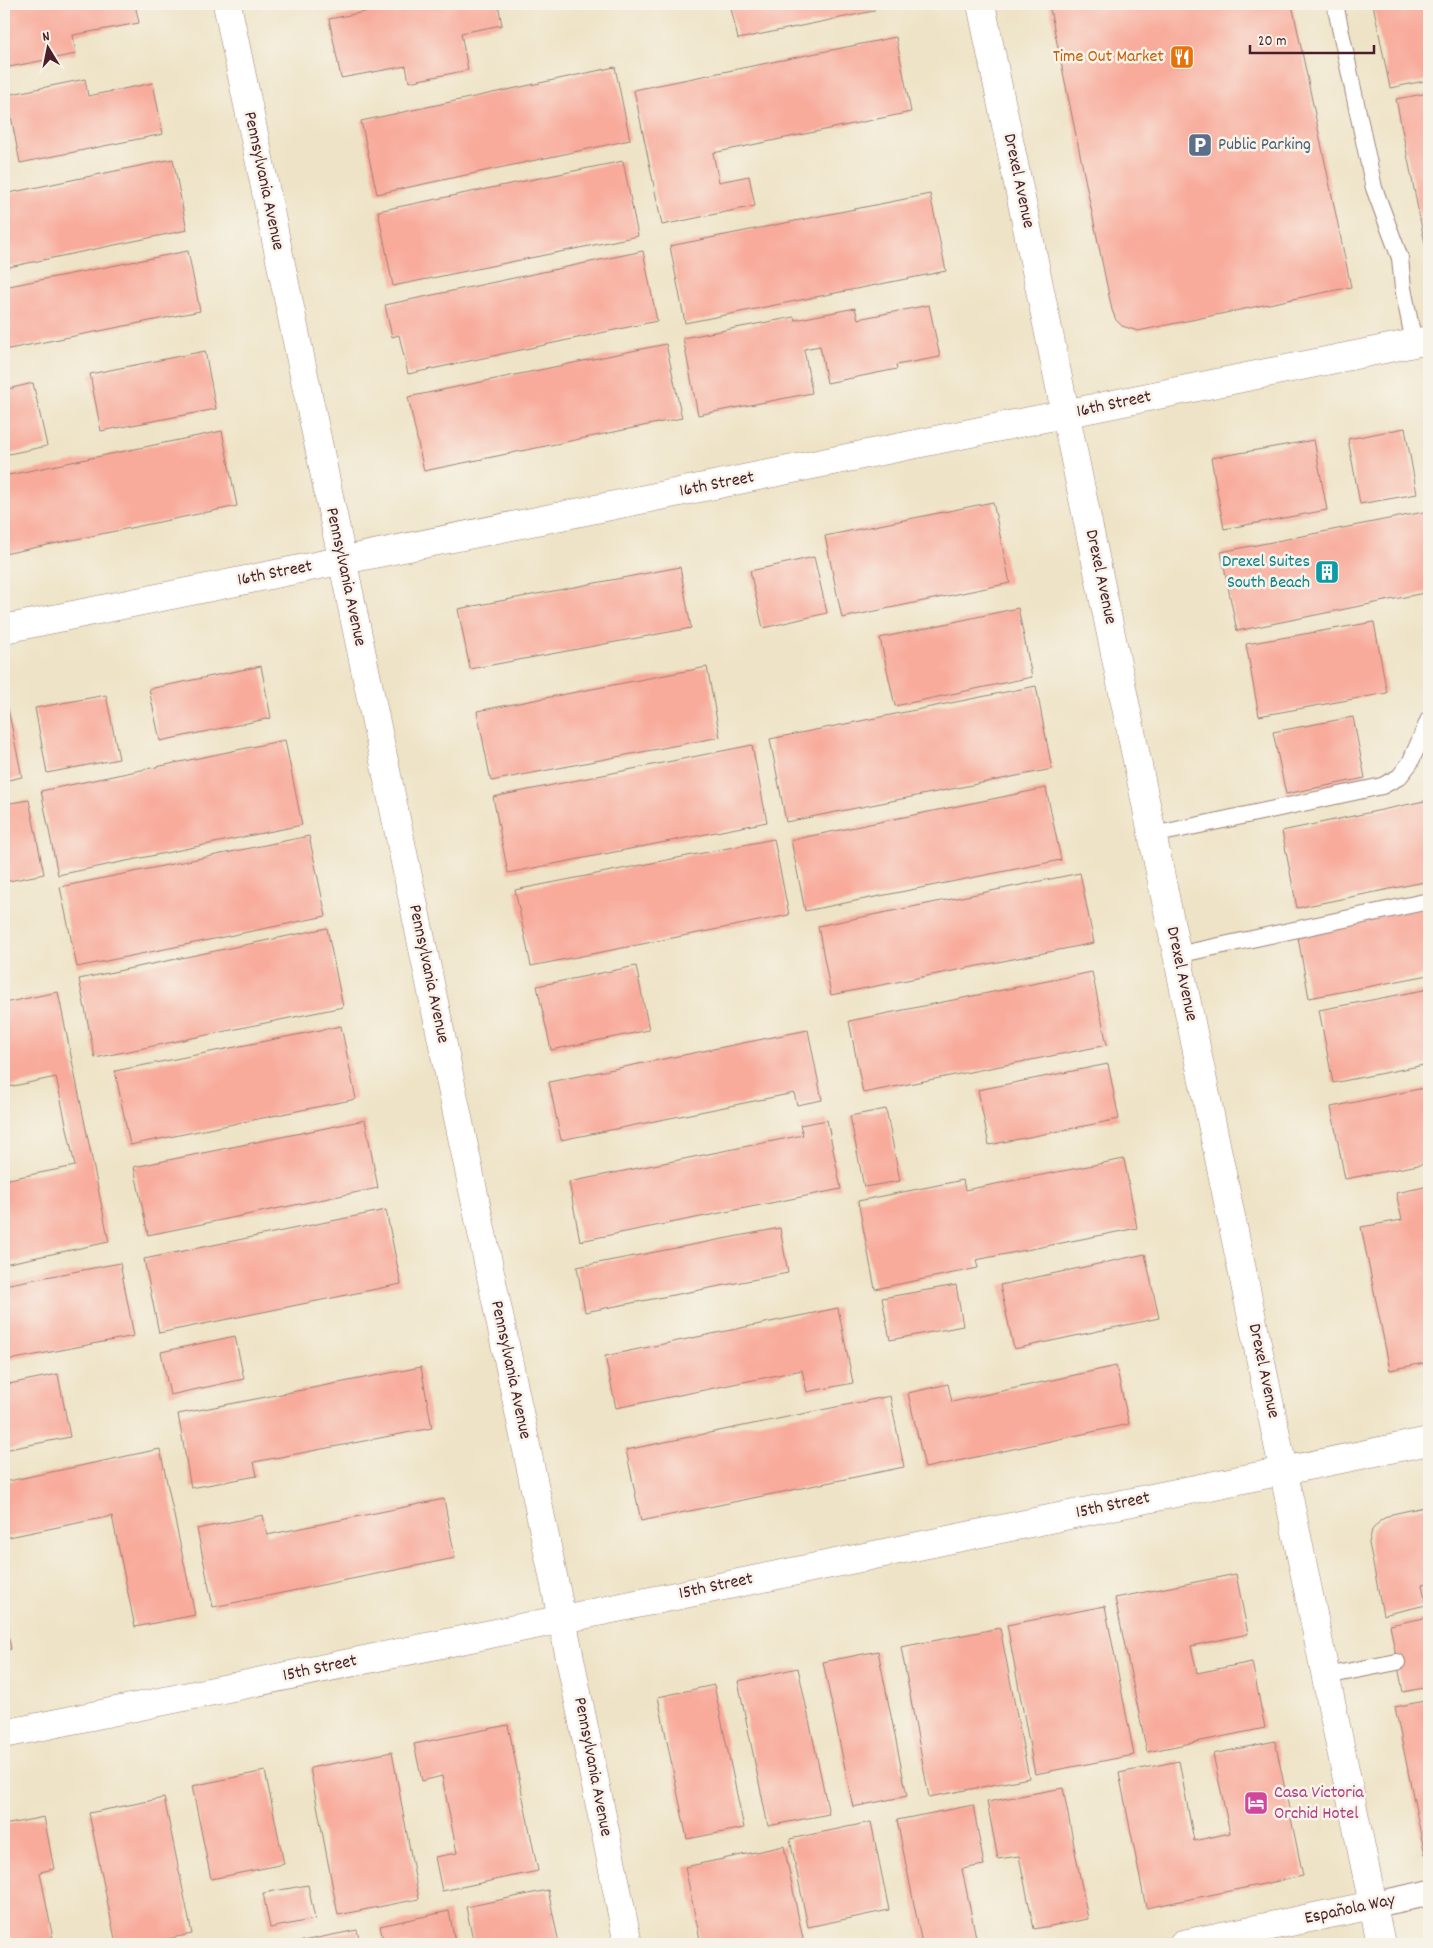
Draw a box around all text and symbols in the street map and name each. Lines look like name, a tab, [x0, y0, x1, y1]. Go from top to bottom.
north arrow	[22, 22, 72, 72]
scale bar	[1250, 22, 1374, 54]
text: N	[41, 27, 51, 48]
text: 20 m	[1258, 31, 1286, 53]
restaurant icon: Time Out Market	[1169, 44, 1195, 70]
place label: Time Out Market	[1053, 45, 1164, 70]
street label: Pennsylvania Avenue	[236, 109, 290, 253]
street label: Drexel Avenue	[996, 131, 1040, 231]
parking icon: Public Parking	[1187, 132, 1213, 158]
place label: Public Parking	[1218, 133, 1311, 158]
street label: 16th Street	[1074, 385, 1154, 425]
street label: 16th Street	[678, 465, 757, 504]
street label: Pennsylvania Avenue	[318, 505, 372, 649]
street label: Drexel Avenue	[1078, 527, 1122, 627]
place label: Drexel Suites South Beach	[1222, 550, 1310, 596]
street label: 16th Street	[236, 554, 315, 593]
building icon: Drexel Suites South Beach	[1314, 559, 1340, 585]
street label: Pennsylvania Avenue	[401, 902, 455, 1046]
street label: Drexel Avenue	[1159, 924, 1203, 1024]
street label: Pennsylvania Avenue	[483, 1298, 537, 1442]
street label: Drexel Avenue	[1241, 1321, 1285, 1421]
street label: 15th Street	[1074, 1486, 1153, 1526]
street label: 15th Street	[677, 1567, 756, 1607]
street label: 15th Street	[281, 1649, 360, 1689]
street label: Pennsylvania Avenue	[566, 1695, 618, 1839]
place label: Casa Victoria Orchid Hotel	[1274, 1781, 1364, 1827]
hotel icon: Casa Victoria Orchid Hotel	[1243, 1790, 1269, 1816]
street label: Española Way	[1303, 1888, 1398, 1932]

